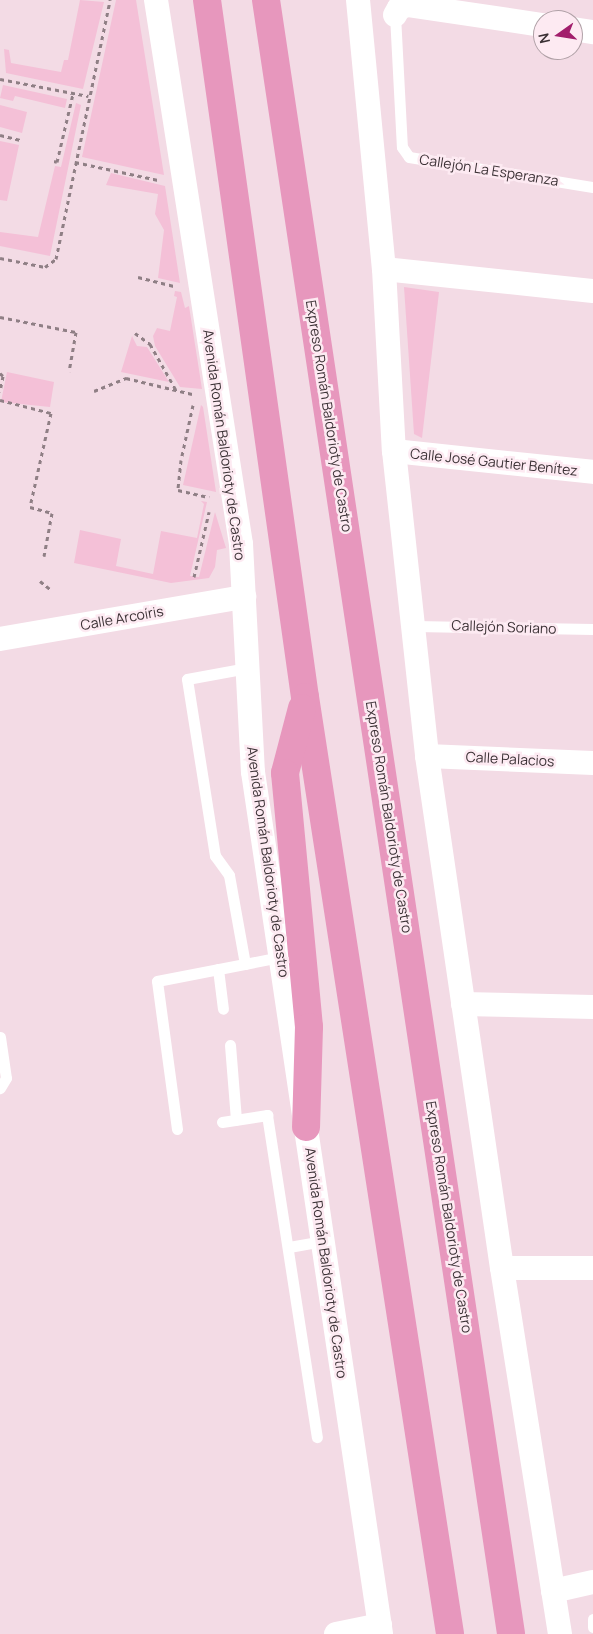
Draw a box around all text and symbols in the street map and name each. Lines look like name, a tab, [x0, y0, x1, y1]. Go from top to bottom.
north arrow	[533, 10, 583, 60]
text: N	[533, 31, 554, 45]
street label: Callejón La Esperanza	[418, 151, 560, 189]
street label: Expreso Román Baldorioty de Castro	[302, 299, 356, 533]
street label: Avenida Román Baldorioty de Castro	[199, 328, 249, 562]
street label: Calle José Gautier Benítez	[409, 445, 579, 479]
street label: Calle Arcoíris	[79, 602, 165, 634]
street label: Callejón Soriano	[451, 617, 557, 637]
street label: Expreso Román Baldorioty de Castro	[362, 700, 416, 934]
street label: Avenida Román Baldorioty de Castro	[243, 745, 293, 979]
street label: Calle Palacios	[465, 748, 555, 770]
street label: Expreso Román Baldorioty de Castro	[422, 1100, 476, 1334]
street label: Avenida Román Baldorioty de Castro	[301, 1146, 351, 1380]

